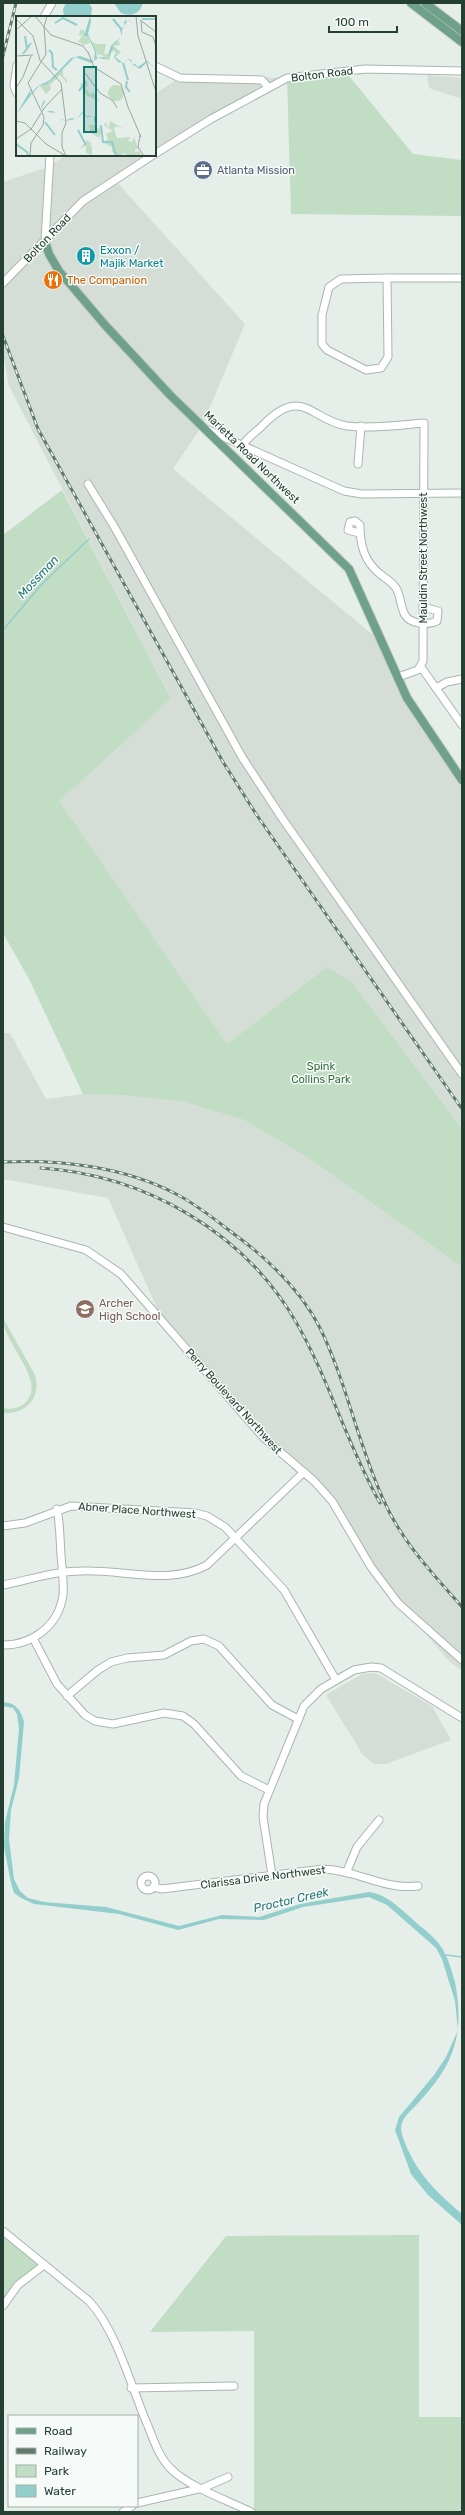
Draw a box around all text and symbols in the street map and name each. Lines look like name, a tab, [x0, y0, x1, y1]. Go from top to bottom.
scale bar	[329, 8, 397, 34]
text: 100 m	[335, 15, 369, 29]
inset map	[16, 16, 156, 156]
street label: Bolton Road	[290, 64, 354, 85]
office icon: Atlanta Mission	[192, 159, 214, 181]
place label: Atlanta Mission	[217, 164, 295, 177]
street label: Bolton Road	[21, 211, 74, 265]
place label: Exxon / Majik Market	[100, 244, 164, 270]
building icon: Exxon / Majik Market	[75, 245, 97, 267]
restaurant icon: The Companion	[42, 269, 64, 291]
place label: The Companion	[67, 274, 147, 287]
street label: Marietta Road Northwest	[201, 408, 303, 507]
street label: Mauldin Street Northwest	[417, 492, 430, 623]
water label: Mossman	[15, 553, 61, 601]
park label: Spink Collins Park	[291, 1060, 351, 1086]
place label: Archer High School	[99, 1297, 160, 1323]
school or university icon: Archer High School	[74, 1298, 96, 1320]
street label: Perry Boulevard Northwest	[183, 1346, 285, 1457]
street label: Abner Place Northwest	[78, 1500, 197, 1521]
street label: Clarissa Drive Northwest	[200, 1863, 327, 1892]
water label: Proctor Creek	[252, 1884, 331, 1915]
legend	[8, 2415, 138, 2507]
text: Road	[44, 2424, 72, 2438]
text: Railway	[44, 2444, 87, 2458]
text: Park	[44, 2464, 70, 2478]
text: Water	[44, 2484, 76, 2498]

